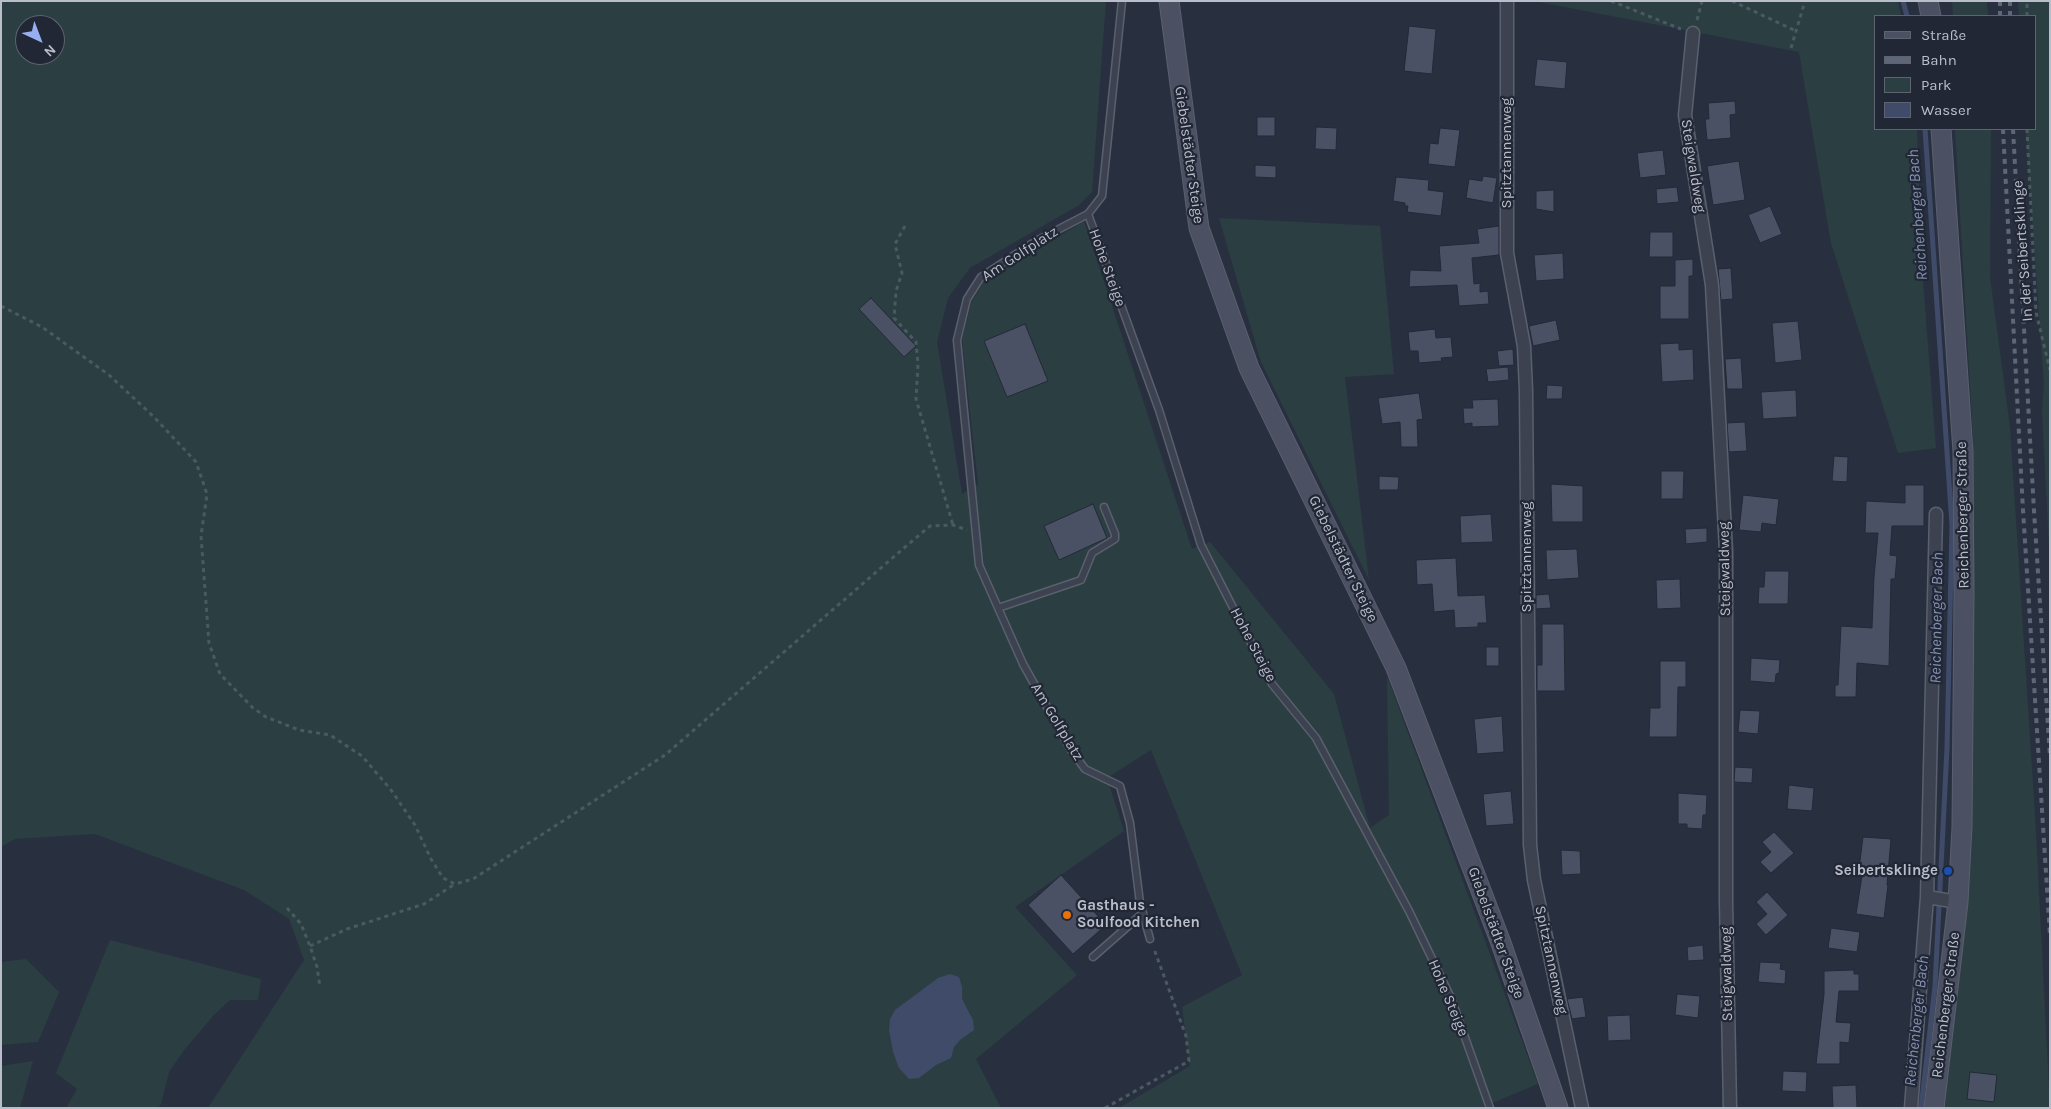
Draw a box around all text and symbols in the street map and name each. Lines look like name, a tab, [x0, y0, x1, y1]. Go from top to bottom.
north arrow	[15, 15, 65, 65]
legend	[1874, 15, 2036, 130]
text: Straße	[1921, 26, 1966, 44]
text: N	[40, 41, 59, 60]
text: Bahn	[1921, 51, 1957, 69]
text: Park	[1921, 76, 1951, 94]
street label: Giebelstädter Steige	[1170, 85, 1208, 225]
street label: Spitztannenweg	[1498, 98, 1516, 208]
text: Wasser	[1921, 101, 1971, 119]
street label: Steigwaldweg	[1677, 118, 1709, 214]
water label: Reichenberger Bach	[1904, 149, 1932, 281]
street label: In der Seibertsklinge	[2009, 180, 2037, 322]
street label: Am Golfplatz	[978, 223, 1062, 285]
street label: Hohe Steige	[1085, 227, 1129, 309]
street label: Reichenberger Straße	[1953, 441, 1973, 589]
street label: Giebelstädter Steige	[1305, 493, 1381, 625]
street label: Spitztannenweg	[1518, 502, 1536, 612]
street label: Steigwaldweg	[1715, 522, 1735, 616]
water label: Reichenberger Bach	[1926, 552, 1948, 684]
street label: Hohe Steige	[1226, 605, 1280, 685]
street label: Am Golfplatz	[1027, 680, 1087, 764]
place label: Seibertsklinge	[1834, 862, 1938, 880]
street label: Giebelstädter Steige	[1464, 865, 1528, 1001]
marker: Seibertsklinge	[1942, 865, 1954, 877]
place label: Gasthaus - Soulfood Kitchen	[1077, 897, 1200, 932]
street label: Spitztannenweg	[1531, 904, 1571, 1016]
marker: Gasthaus - Soulfood Kitchen	[1061, 909, 1073, 921]
street label: Steigwaldweg	[1717, 927, 1737, 1021]
street label: Reichenberger Straße	[1928, 931, 1964, 1079]
water label: Reichenberger Bach	[1901, 955, 1933, 1087]
street label: Hohe Steige	[1424, 957, 1472, 1039]

